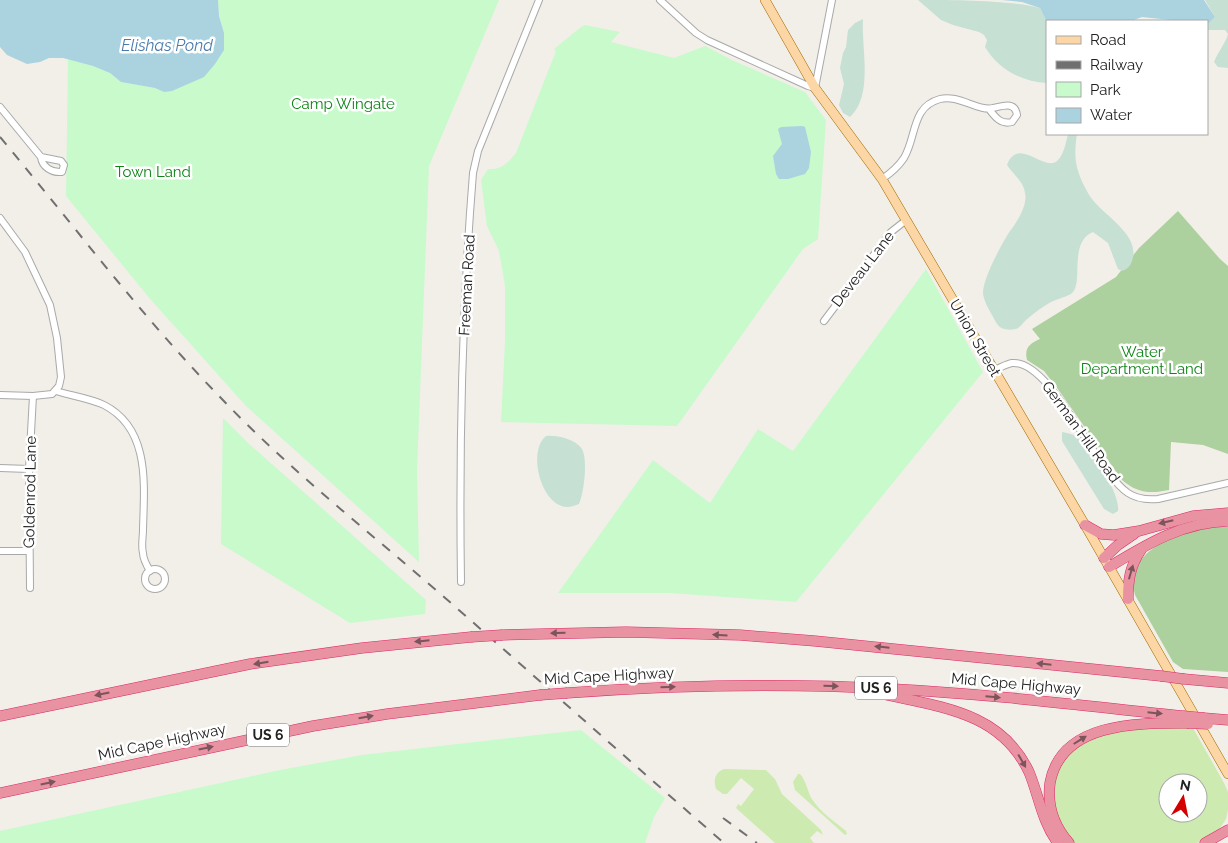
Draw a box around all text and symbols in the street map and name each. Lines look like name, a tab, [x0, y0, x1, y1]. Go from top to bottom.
legend	[1046, 20, 1208, 135]
text: Road	[1090, 31, 1126, 49]
water label: Elishas Pond	[121, 36, 213, 55]
text: Railway	[1090, 56, 1143, 74]
text: Park	[1090, 81, 1121, 99]
park label: Camp Wingate	[291, 95, 395, 113]
text: Water	[1090, 106, 1133, 124]
park label: Town Land	[115, 163, 191, 181]
street label: Deveau Lane	[828, 227, 898, 310]
street label: Freeman Road	[455, 234, 479, 336]
street label: Union Street	[946, 296, 1004, 380]
park label: Water Department Land	[1081, 343, 1203, 378]
street label: German Hill Road	[1038, 378, 1124, 486]
street label: Goldenrod Lane	[20, 436, 40, 548]
one-way arrow	[1159, 518, 1174, 526]
one-way arrow	[1127, 564, 1135, 579]
one-way arrow	[550, 630, 566, 638]
one-way arrow	[712, 630, 728, 638]
one-way arrow	[414, 638, 430, 646]
one-way arrow	[874, 643, 890, 651]
one-way arrow	[253, 659, 269, 667]
one-way arrow	[1036, 660, 1052, 668]
street label: Mid Cape Highway	[544, 664, 674, 688]
street label: Mid Cape Highway	[950, 669, 1082, 699]
road number: US 6	[855, 676, 897, 700]
one-way arrow	[661, 683, 677, 691]
one-way arrow	[823, 683, 839, 691]
one-way arrow	[94, 691, 110, 699]
one-way arrow	[985, 693, 1001, 701]
one-way arrow	[1147, 709, 1163, 717]
one-way arrow	[358, 713, 374, 721]
street label: Mid Cape Highway	[96, 720, 228, 764]
road number: US 6	[247, 724, 289, 746]
one-way arrow	[1074, 736, 1087, 745]
one-way arrow	[199, 744, 214, 752]
one-way arrow	[1018, 755, 1027, 768]
north arrow	[1158, 773, 1208, 823]
text: N	[1179, 776, 1192, 794]
one-way arrow	[40, 779, 55, 787]

